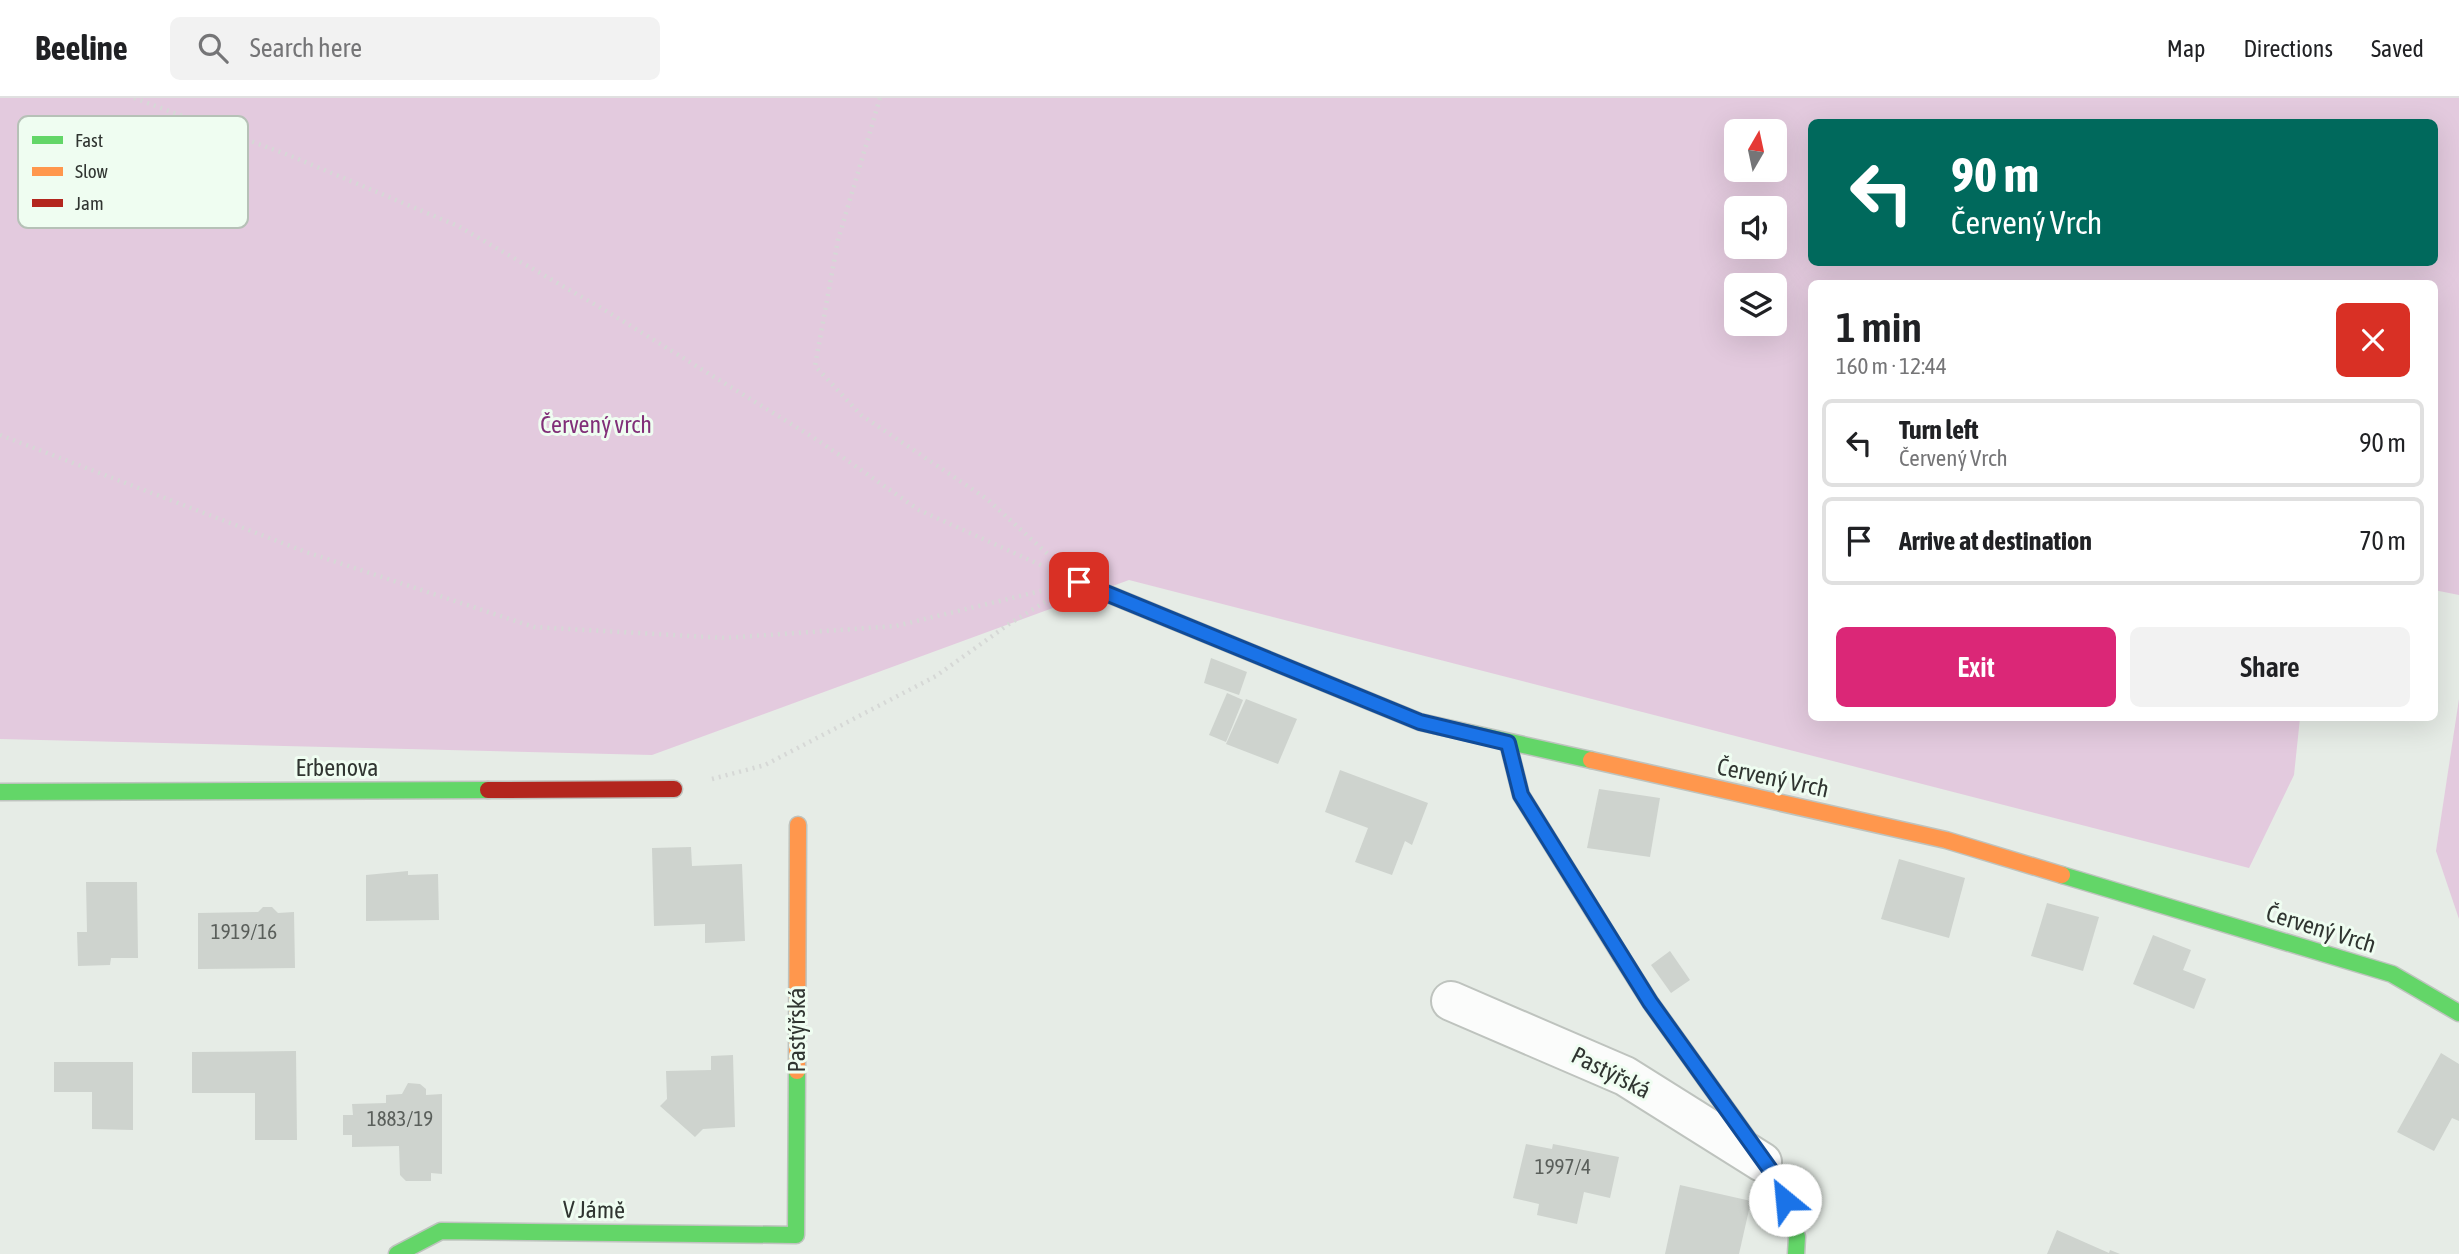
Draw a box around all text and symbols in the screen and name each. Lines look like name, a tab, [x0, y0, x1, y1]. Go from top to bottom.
search box	[170, 17, 660, 80]
text: Beeline	[35, 29, 128, 67]
icon: search	[194, 29, 232, 67]
text: Search here	[250, 33, 362, 63]
text: Map	[2167, 35, 2205, 62]
text: Directions	[2243, 35, 2333, 62]
text: Saved	[2371, 35, 2424, 62]
legend	[18, 116, 248, 228]
north arrow	[1724, 119, 1787, 182]
map controls	[1724, 119, 1787, 336]
text: Fast	[75, 129, 103, 151]
text: 90 m	[1951, 146, 2039, 202]
icon: left	[1836, 147, 1927, 238]
text: Slow	[75, 160, 109, 182]
text: Jam	[75, 192, 104, 214]
button: sound	[1724, 196, 1787, 259]
text: Červený Vrch	[1951, 204, 2102, 241]
button: layers	[1724, 273, 1787, 336]
text: 1 min	[1836, 303, 1922, 351]
button: close	[2336, 303, 2410, 377]
text: 160 m · 12:44	[1836, 353, 1947, 379]
park label: Červený vrch	[540, 411, 652, 438]
text: Turn left	[1899, 415, 1979, 445]
icon: left	[1840, 424, 1878, 462]
text: 90 m	[2359, 428, 2406, 458]
text: Červený Vrch	[1899, 445, 2008, 471]
icon: arrive	[1840, 522, 1878, 560]
text: Arrive at destination	[1899, 526, 2092, 556]
text: 70 m	[2359, 526, 2406, 556]
pin	[1049, 552, 1109, 612]
icon: arrive	[1060, 563, 1098, 601]
button: Exit	[1836, 627, 2116, 707]
button: Share	[2130, 627, 2410, 707]
street label: Červený Vrch	[1715, 753, 1831, 803]
street label: Erbenova	[295, 754, 379, 781]
street label: Červený Vrch	[2263, 899, 2379, 958]
house number: 1919/16	[211, 919, 277, 943]
street label: Pastýřská	[783, 988, 810, 1072]
street label: Pastýřská	[1567, 1041, 1655, 1104]
house number: 1883/19	[367, 1106, 433, 1130]
house number: 1997/4	[1535, 1154, 1591, 1178]
position arrow	[1748, 1163, 1822, 1237]
street label: V Jámě	[563, 1195, 625, 1224]

